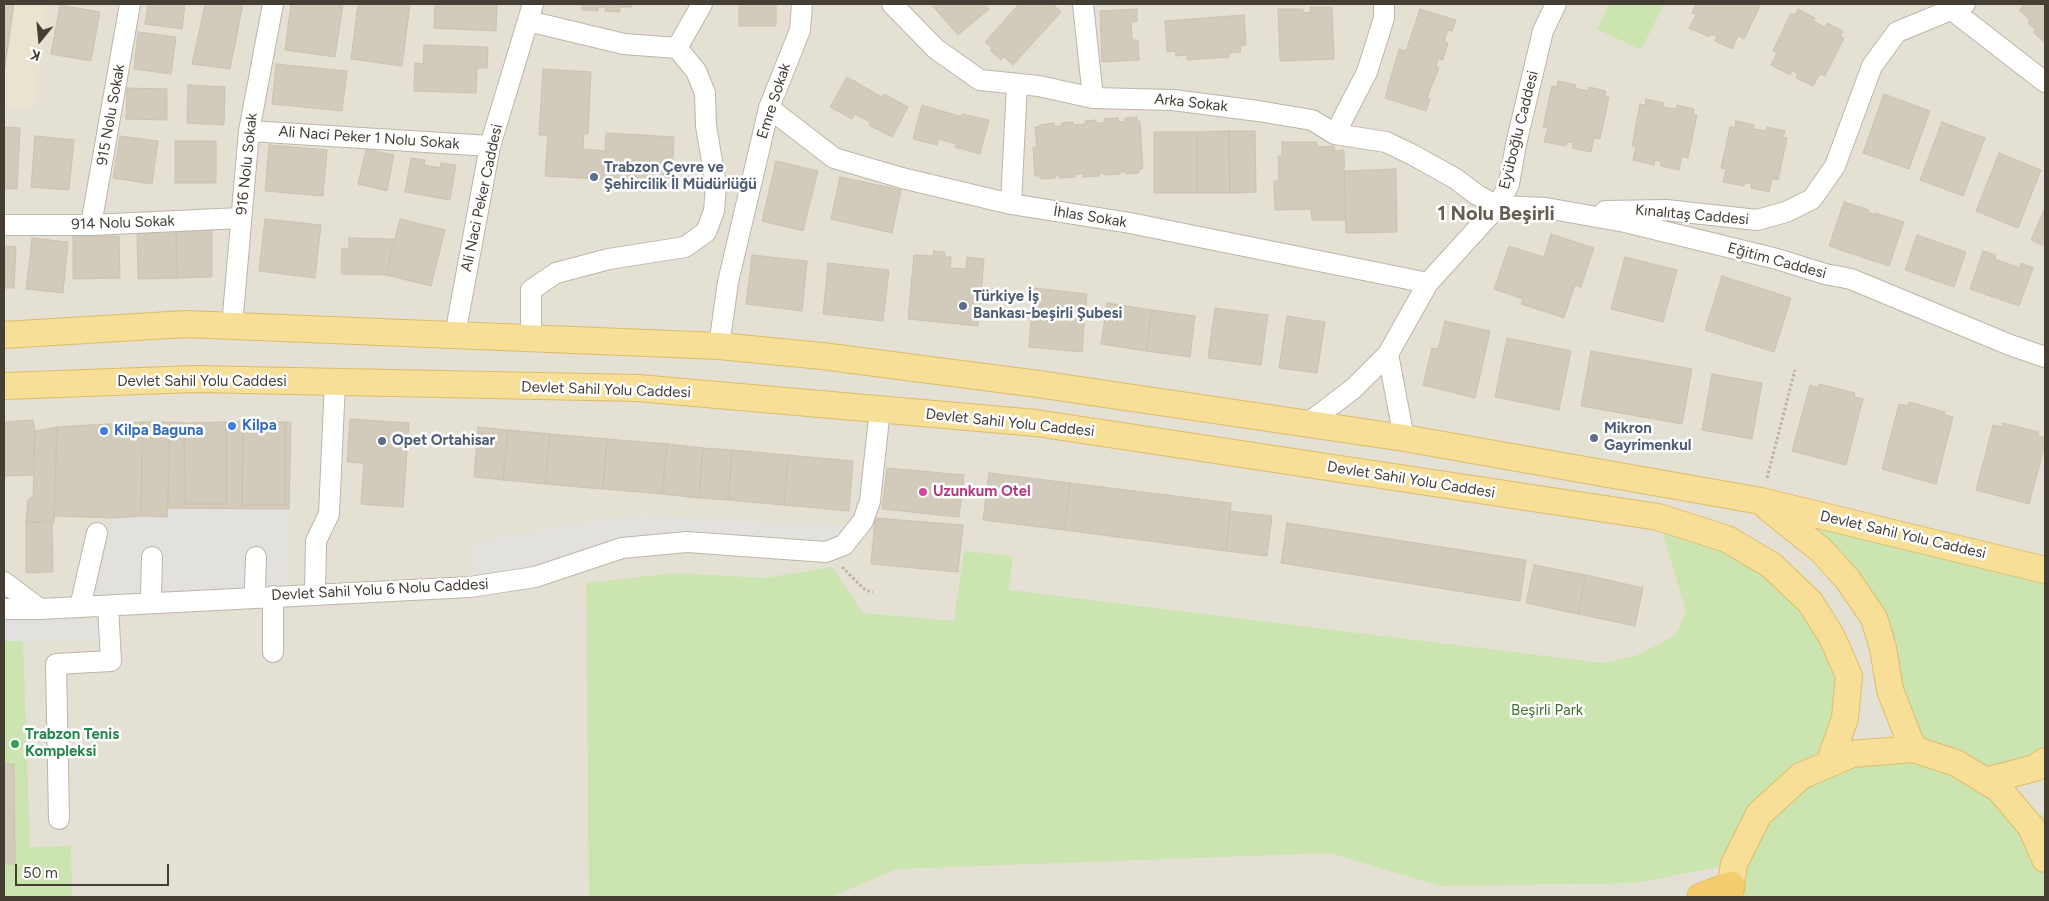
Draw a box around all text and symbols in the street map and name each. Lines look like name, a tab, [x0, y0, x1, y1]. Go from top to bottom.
north arrow	[15, 15, 65, 65]
text: K	[29, 45, 42, 64]
street label: Emre Sokak	[753, 61, 795, 141]
street label: 915 Nolu Sokak	[93, 63, 129, 167]
street label: Eyüboğlu Caddesi	[1496, 69, 1542, 191]
street label: Arka Sokak	[1153, 90, 1229, 116]
street label: 916 Nolu Sokak	[233, 112, 261, 216]
street label: Ali Naci Peker Caddesi	[458, 122, 506, 274]
street label: Ali Naci Peker 1 Nolu Sokak	[278, 123, 460, 153]
place label: Trabzon Çevre ve Şehircilik İl Müdürlüğü	[604, 159, 757, 194]
marker: Trabzon Çevre ve Şehircilik İl Müdürlüğü	[588, 171, 600, 183]
street label: Kınalıtaş Caddesi	[1634, 201, 1750, 229]
street label: İhlas Sokak	[1052, 202, 1128, 232]
district label: 1 Nolu Beşirli	[1437, 202, 1555, 226]
street label: 914 Nolu Sokak	[71, 212, 175, 234]
street label: Eğitim Caddesi	[1726, 239, 1828, 283]
place label: Türkiye İş Bankası-beşirli Şubesi	[973, 288, 1122, 323]
marker: Türkiye İş Bankası-beşirli Şubesi	[957, 300, 969, 312]
street label: Devlet Sahil Yolu Caddesi	[117, 373, 287, 391]
street label: Devlet Sahil Yolu Caddesi	[521, 378, 691, 402]
street label: Devlet Sahil Yolu Caddesi	[925, 405, 1095, 441]
place label: Kilpa	[242, 417, 277, 435]
marker: Kilpa	[226, 420, 238, 432]
place label: Mikron Gayrimenkul	[1604, 420, 1691, 455]
place label: Kilpa Baguna	[114, 422, 203, 440]
marker: Kilpa Baguna	[98, 425, 110, 437]
place label: Opet Ortahisar	[392, 432, 495, 450]
marker: Mikron Gayrimenkul	[1588, 432, 1600, 444]
marker: Opet Ortahisar	[376, 435, 388, 447]
street label: Devlet Sahil Yolu Caddesi	[1326, 458, 1496, 502]
place label: Uzunkum Otel	[933, 483, 1031, 501]
marker: Uzunkum Otel	[917, 486, 929, 498]
street label: Devlet Sahil Yolu Caddesi	[1818, 507, 1988, 563]
street label: Devlet Sahil Yolu 6 Nolu Caddesi	[271, 575, 489, 605]
park label: Beşirli Park	[1511, 702, 1583, 720]
place label: Trabzon Tenis Kompleksi	[25, 726, 119, 761]
marker: Trabzon Tenis Kompleksi	[9, 738, 21, 750]
scale bar	[18, 854, 171, 886]
text: 50 m	[23, 864, 58, 882]

